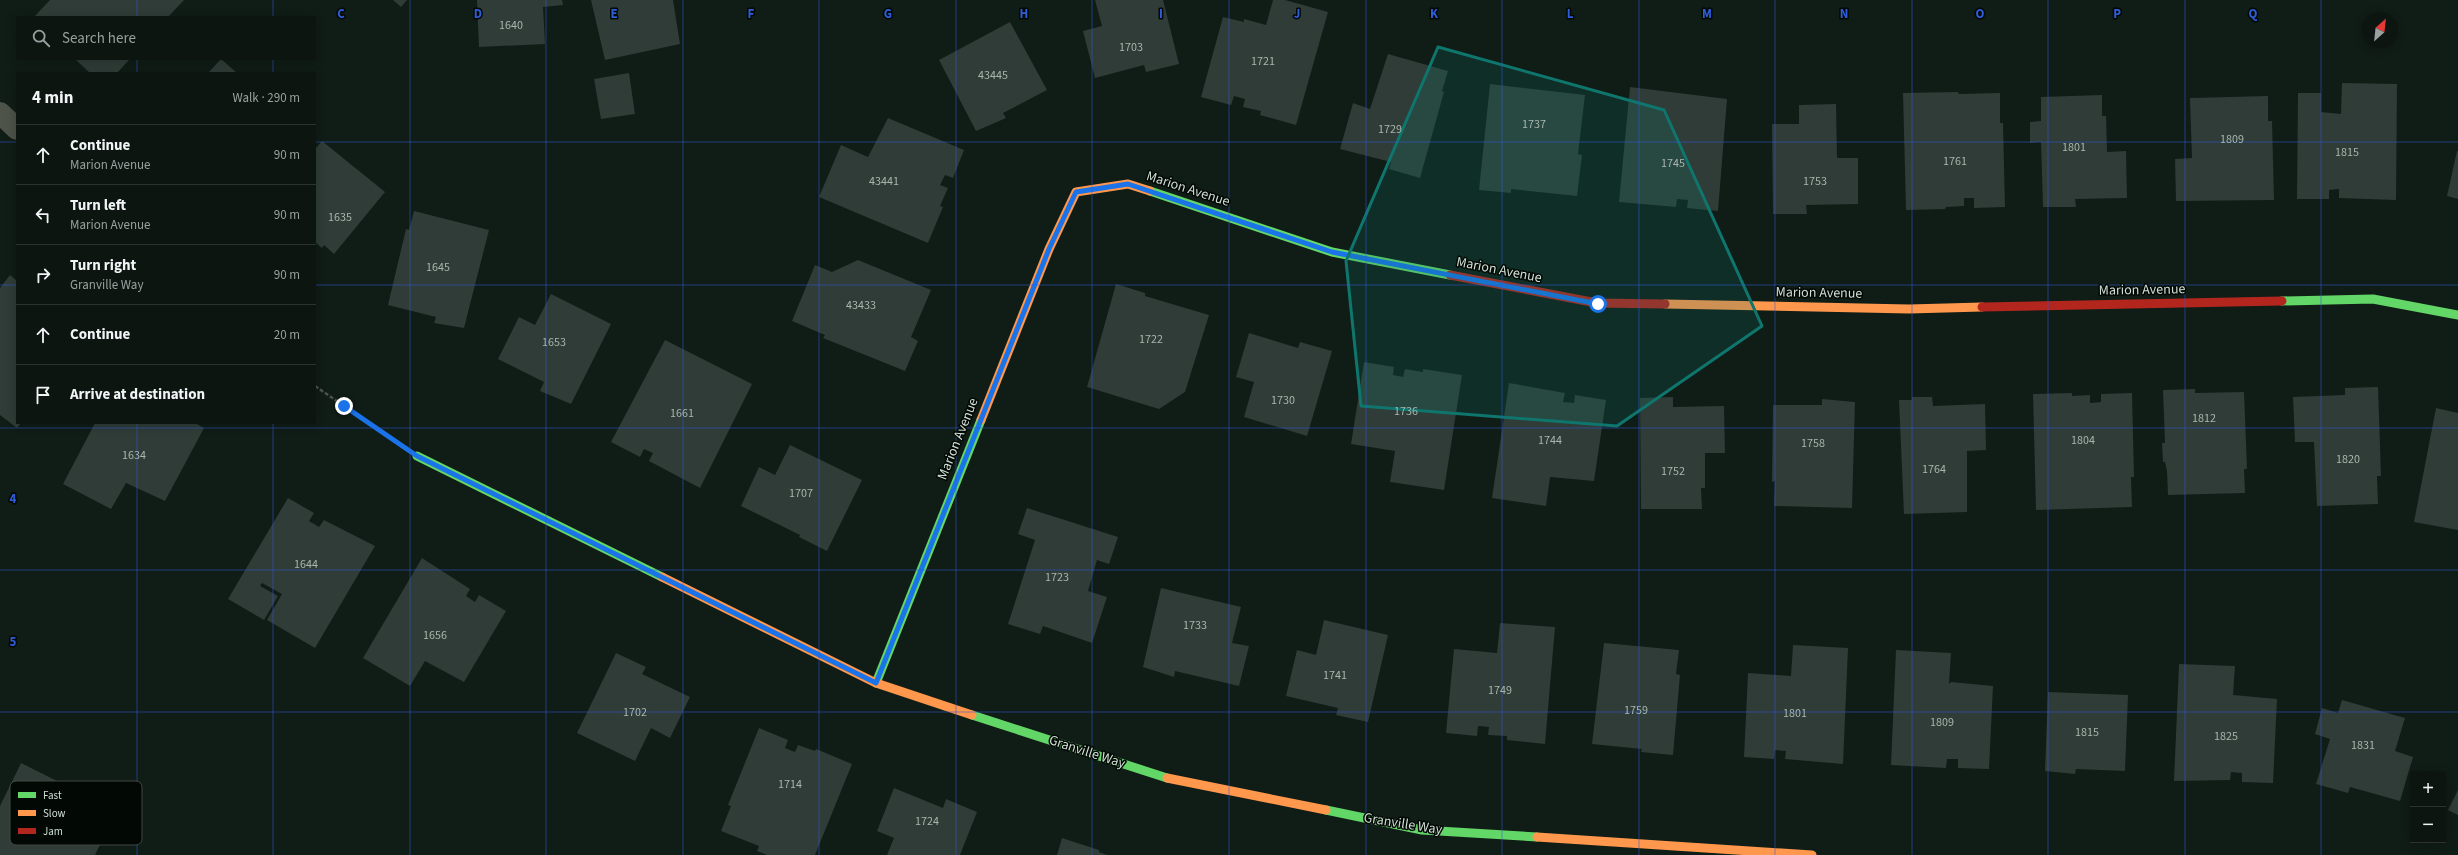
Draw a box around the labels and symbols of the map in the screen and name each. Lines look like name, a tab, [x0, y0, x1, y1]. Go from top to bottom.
text: C	[337, 5, 345, 23]
text: D	[474, 5, 482, 23]
text: E	[610, 5, 618, 23]
text: F	[748, 5, 755, 23]
text: G	[884, 5, 892, 23]
text: H	[1020, 5, 1028, 23]
text: I	[1159, 5, 1163, 23]
text: J	[1294, 5, 1300, 23]
text: K	[1430, 5, 1439, 23]
text: L	[1567, 5, 1574, 23]
text: M	[1702, 5, 1712, 23]
text: N	[1840, 5, 1848, 23]
text: O	[1976, 5, 1985, 23]
text: P	[2113, 5, 2121, 23]
text: Q	[2249, 5, 2258, 23]
north arrow	[2362, 12, 2398, 48]
house number: 1640	[499, 17, 523, 34]
house number: 1703	[1119, 39, 1143, 56]
house number: 1721	[1251, 53, 1275, 70]
house number: 43445	[978, 67, 1008, 84]
house number: 1737	[1522, 116, 1546, 133]
house number: 1729	[1378, 121, 1402, 138]
house number: 1809	[2220, 131, 2244, 148]
house number: 1801	[2062, 139, 2086, 156]
house number: 1815	[2335, 144, 2359, 161]
house number: 1761	[1943, 153, 1967, 170]
house number: 1745	[1661, 155, 1685, 172]
street label: Marion Avenue	[1144, 166, 1232, 212]
house number: 43441	[869, 173, 899, 190]
house number: 1753	[1803, 173, 1827, 190]
house number: 1635	[328, 209, 352, 226]
street label: Marion Avenue	[1455, 252, 1544, 288]
house number: 1645	[426, 259, 450, 276]
street label: Marion Avenue	[2098, 279, 2186, 301]
street label: Marion Avenue	[1775, 282, 1863, 304]
route start	[1589, 295, 1607, 313]
house number: 43433	[846, 297, 876, 314]
house number: 1722	[1139, 331, 1163, 348]
house number: 1653	[542, 334, 566, 351]
house number: 1730	[1271, 392, 1295, 409]
street label: Marion Avenue	[932, 395, 984, 483]
route end	[335, 397, 353, 415]
house number: 1736	[1394, 403, 1418, 420]
house number: 1661	[670, 405, 694, 422]
house number: 1812	[2192, 410, 2216, 427]
house number: 1744	[1538, 432, 1562, 449]
house number: 1804	[2071, 432, 2095, 449]
house number: 1758	[1801, 435, 1825, 452]
house number: 1634	[122, 447, 146, 464]
house number: 1820	[2336, 451, 2360, 468]
house number: 1764	[1922, 461, 1946, 478]
house number: 1752	[1661, 463, 1685, 480]
house number: 1707	[789, 485, 813, 502]
text: 4	[10, 490, 17, 508]
house number: 1644	[294, 556, 318, 573]
house number: 1723	[1045, 569, 1069, 586]
house number: 1733	[1183, 617, 1207, 634]
house number: 1656	[423, 627, 447, 644]
text: 5	[10, 633, 17, 651]
house number: 1741	[1323, 667, 1347, 684]
house number: 1749	[1488, 682, 1512, 699]
house number: 1759	[1624, 702, 1648, 719]
house number: 1702	[623, 704, 647, 721]
house number: 1801	[1783, 705, 1807, 722]
house number: 1809	[1930, 714, 1954, 731]
house number: 1815	[2075, 724, 2099, 741]
house number: 1825	[2214, 728, 2238, 745]
street label: Granville Way	[1046, 730, 1128, 774]
house number: 1831	[2351, 737, 2375, 754]
house number: 1714	[778, 776, 802, 793]
legend	[10, 781, 142, 845]
text: Fast	[43, 788, 62, 803]
text: Slow	[43, 806, 66, 821]
street label: Granville Way	[1362, 808, 1444, 840]
house number: 1724	[915, 813, 939, 830]
text: Jam	[43, 824, 63, 839]

